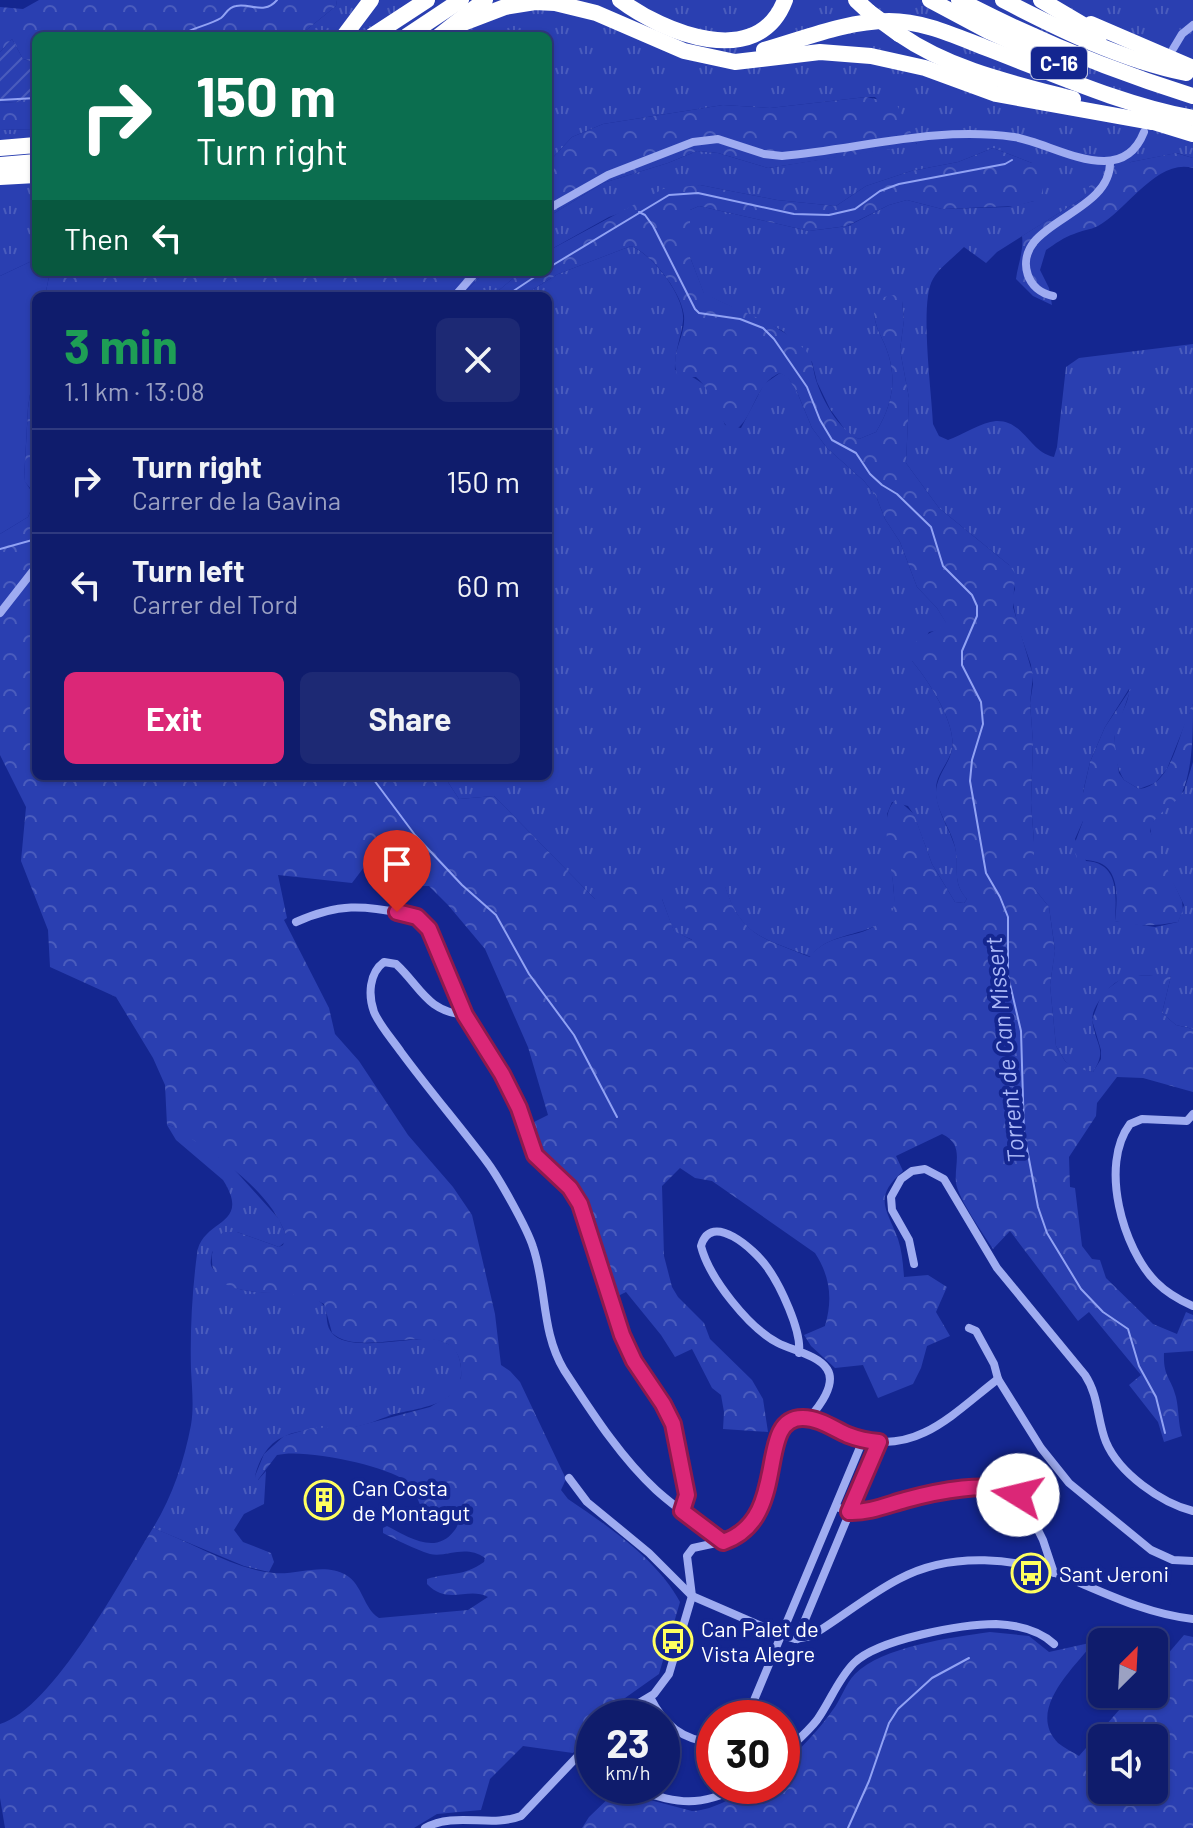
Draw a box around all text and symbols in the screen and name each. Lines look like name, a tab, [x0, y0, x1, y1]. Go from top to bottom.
road number: C-16	[1031, 47, 1087, 79]
text: 150 m	[196, 61, 336, 128]
icon: right	[64, 64, 168, 168]
text: Turn right	[196, 129, 348, 172]
icon: left	[145, 216, 189, 260]
text: Then	[64, 220, 129, 256]
text: 3 min	[64, 316, 178, 374]
button: close	[436, 318, 520, 402]
text: 1.1 km · 13:08	[64, 375, 205, 406]
text: Turn right	[132, 448, 262, 484]
icon: right	[64, 459, 108, 503]
text: 150 m	[446, 463, 520, 499]
text: Carrer de la Gavina	[132, 484, 341, 515]
text: Turn left	[132, 552, 245, 588]
icon: left	[64, 563, 108, 607]
text: 60 m	[457, 567, 520, 603]
text: Carrer del Tord	[132, 588, 298, 619]
button: Exit	[64, 672, 284, 764]
button: Share	[300, 672, 520, 764]
pin	[363, 830, 431, 912]
icon: arrive	[375, 842, 419, 886]
water label: Torrent de Can Missert	[978, 935, 1030, 1164]
position arrow	[976, 1453, 1060, 1537]
place label: Can Costa de Montagut	[352, 1474, 471, 1525]
building icon: Can Costa de Montagut	[303, 1479, 345, 1521]
bus stop icon: Sant Jeroni	[1010, 1552, 1052, 1594]
place label: Sant Jeroni	[1059, 1560, 1169, 1586]
place label: Can Palet de Vista Alegre	[701, 1615, 819, 1666]
bus stop icon: Can Palet de Vista Alegre	[652, 1620, 694, 1662]
north arrow	[1088, 1628, 1168, 1708]
map controls	[1088, 1628, 1168, 1804]
speed limit sign: 30	[696, 1700, 800, 1804]
text: 23	[606, 1718, 650, 1766]
button: sound	[1088, 1724, 1168, 1804]
text: km/h	[605, 1760, 651, 1784]

